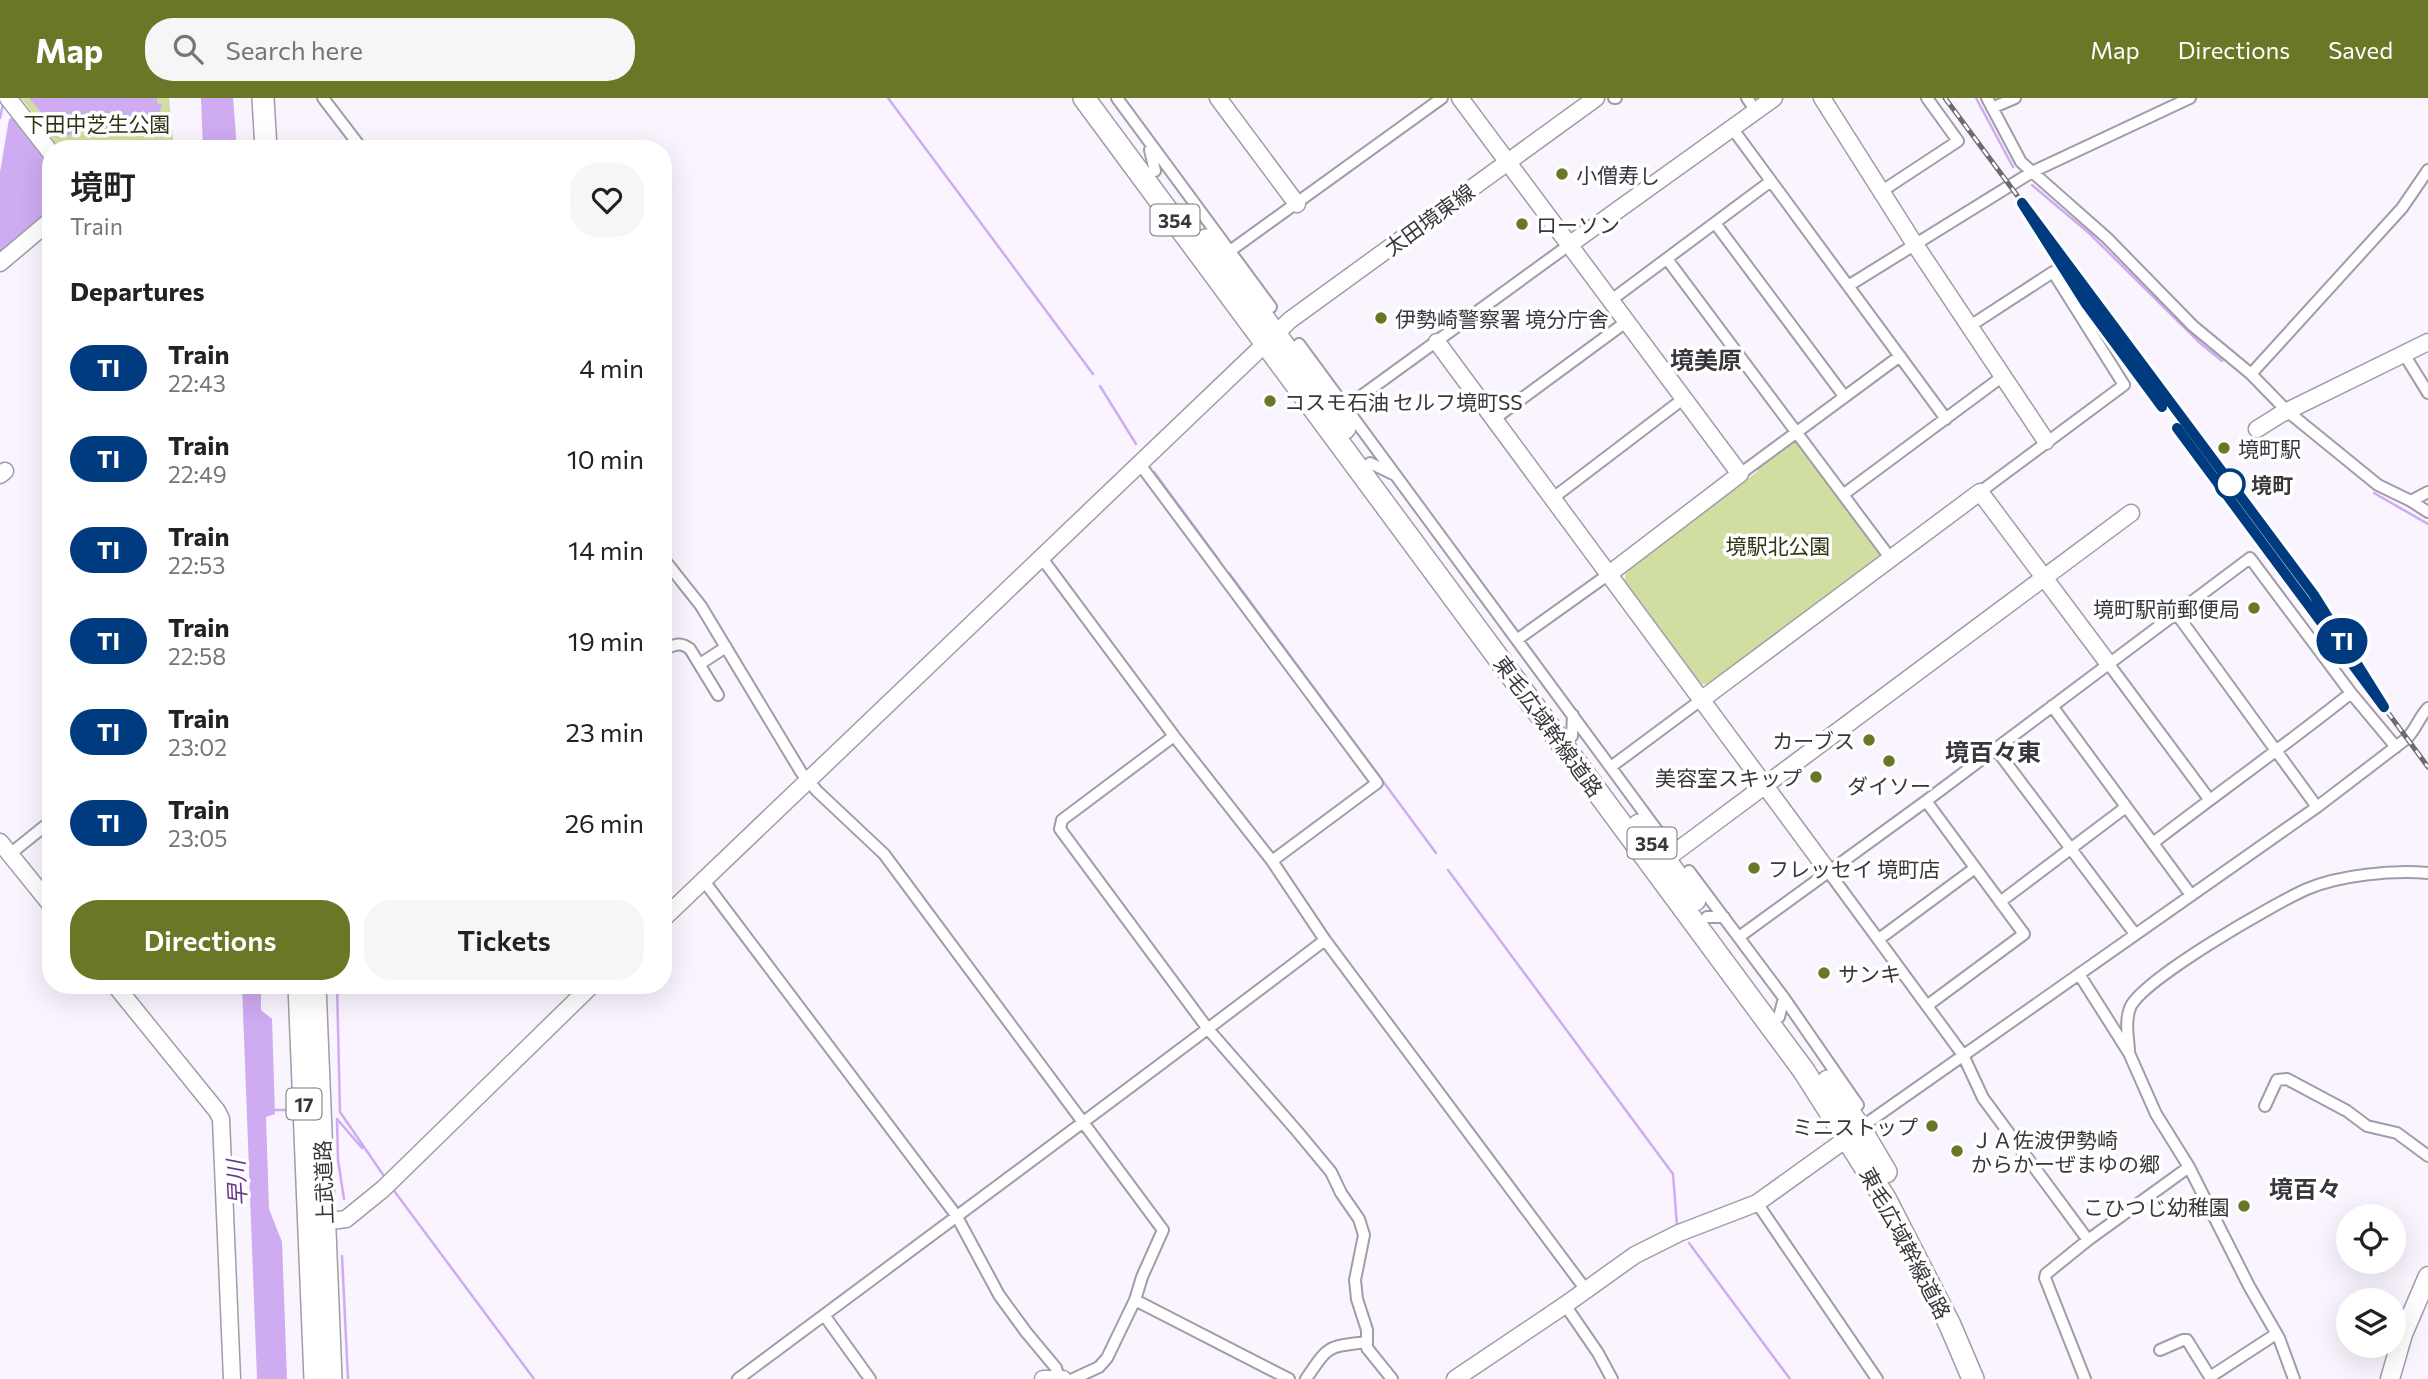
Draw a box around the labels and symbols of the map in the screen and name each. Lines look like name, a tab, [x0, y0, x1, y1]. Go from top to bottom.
park label: 下田中芝生公園	[24, 111, 171, 136]
place label: 小僧寿し	[1576, 162, 1660, 187]
marker: 小僧寿し	[1554, 166, 1570, 182]
street label: 太田境東線	[1379, 178, 1479, 260]
road number: 354	[1150, 204, 1200, 236]
place label: ローソン	[1536, 212, 1620, 237]
marker: ローソン	[1514, 216, 1530, 232]
place label: 伊勢崎警察署 境分庁舎	[1395, 306, 1609, 331]
marker: 伊勢崎警察署 境分庁舎	[1373, 310, 1389, 326]
district label: 境美原	[1670, 345, 1742, 374]
place label: コスモ石油 セルフ境町SS	[1284, 389, 1523, 414]
marker: コスモ石油 セルフ境町SS	[1262, 393, 1278, 409]
place label: 境町駅	[2238, 436, 2301, 461]
marker: 境町駅	[2216, 440, 2232, 456]
marker: 境町	[2215, 469, 2245, 499]
place label: 境町	[2251, 472, 2293, 497]
park label: 境駅北公園	[1726, 533, 1831, 558]
place label: 境町駅前郵便局	[2093, 596, 2240, 621]
marker: 境町駅前郵便局	[2246, 600, 2262, 616]
line badge: TI	[2310, 618, 2374, 664]
street label: 東毛広域幹線道路	[1490, 651, 1608, 801]
place label: カーブス	[1772, 728, 1855, 753]
marker: カーブス	[1861, 732, 1877, 748]
district label: 境百々東	[1945, 737, 2041, 766]
marker: ダイソー	[1881, 753, 1897, 769]
place label: 美容室スキップ	[1655, 765, 1802, 790]
marker: 美容室スキップ	[1808, 769, 1824, 785]
place label: ダイソー	[1847, 773, 1931, 798]
road number: 354	[1628, 828, 1676, 858]
place label: フレッセイ 境町店	[1768, 856, 1940, 881]
marker: フレッセイ 境町店	[1746, 860, 1762, 876]
place label: サンキ	[1838, 961, 1901, 986]
marker: サンキ	[1816, 965, 1832, 981]
road number: 17	[286, 1088, 322, 1120]
place label: ミニストップ	[1792, 1114, 1918, 1139]
marker: ミニストップ	[1924, 1118, 1940, 1134]
place label: ＪＡ佐波伊勢崎 からかーぜまゆの郷	[1971, 1127, 2160, 1176]
street label: 上武道路	[309, 1140, 337, 1224]
marker: ＪＡ佐波伊勢崎 からかーぜまゆの郷	[1949, 1143, 1965, 1159]
water label: 早川	[221, 1156, 251, 1207]
street label: 東毛広域幹線道路	[1856, 1163, 1956, 1323]
district label: 境百々	[2269, 1174, 2341, 1203]
place label: こひつじ幼稚園	[2083, 1194, 2230, 1219]
marker: こひつじ幼稚園	[2236, 1198, 2252, 1214]

